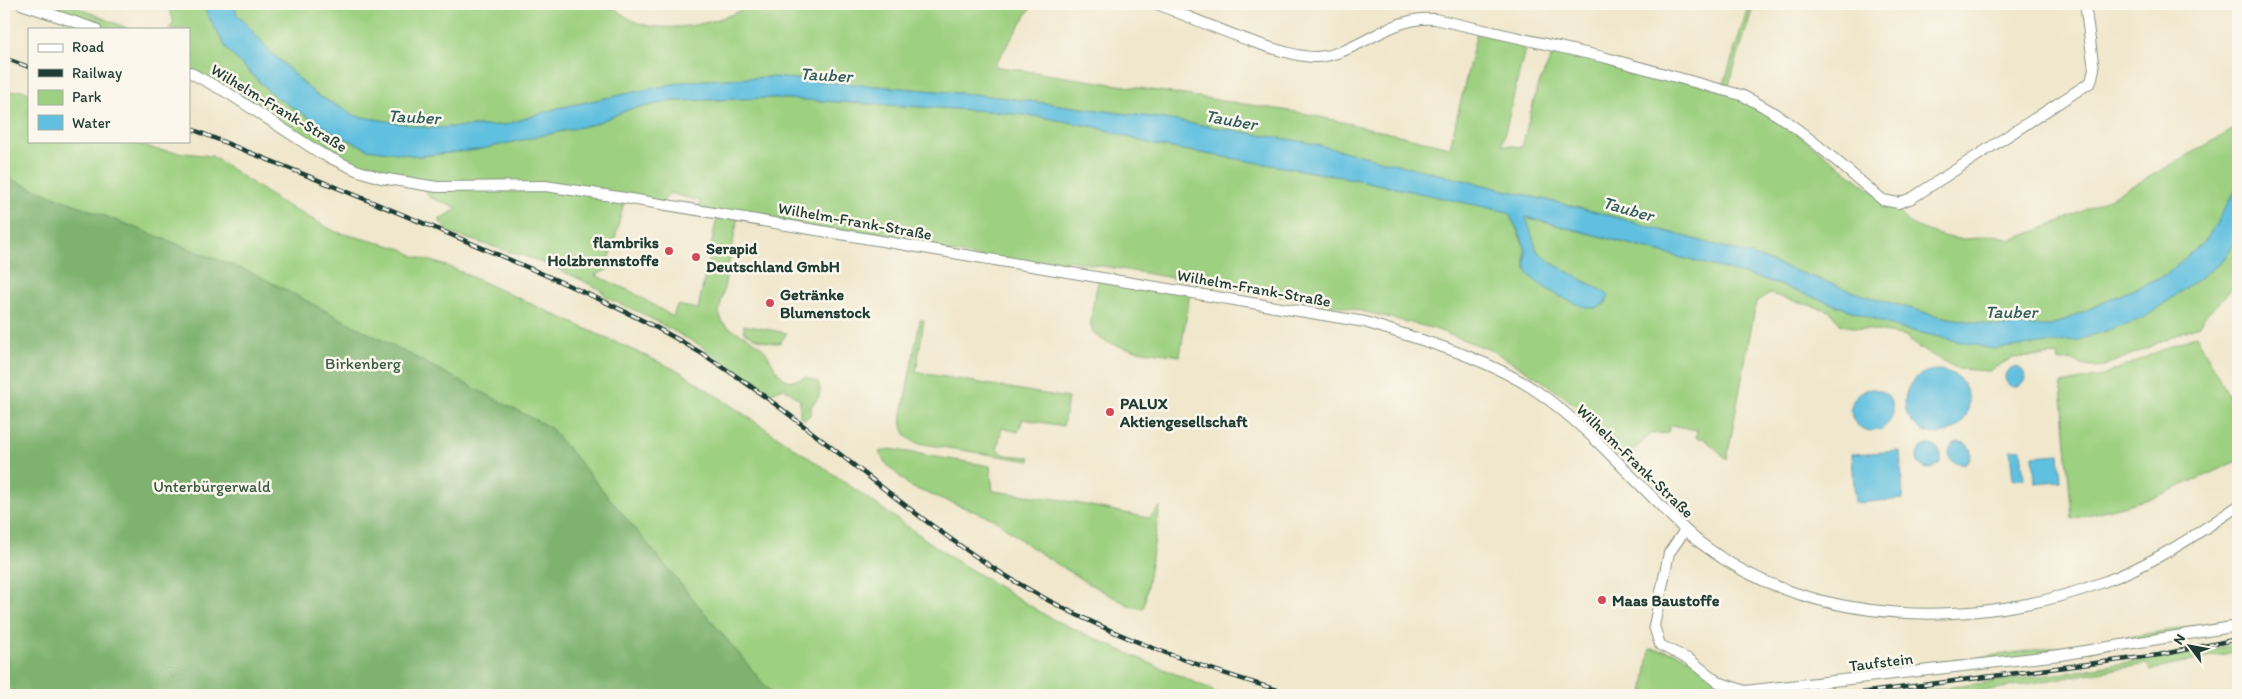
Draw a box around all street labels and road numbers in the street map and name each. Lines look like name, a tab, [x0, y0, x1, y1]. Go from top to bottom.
street label: Wilhelm-Frank-Straße	[207, 60, 351, 156]
street label: Wilhelm-Frank-Straße	[777, 198, 933, 244]
street label: Wilhelm-Frank-Straße	[1176, 265, 1332, 311]
street label: Wilhelm-Frank-Straße	[1572, 400, 1698, 522]
street label: Taufstein	[1848, 649, 1914, 675]

